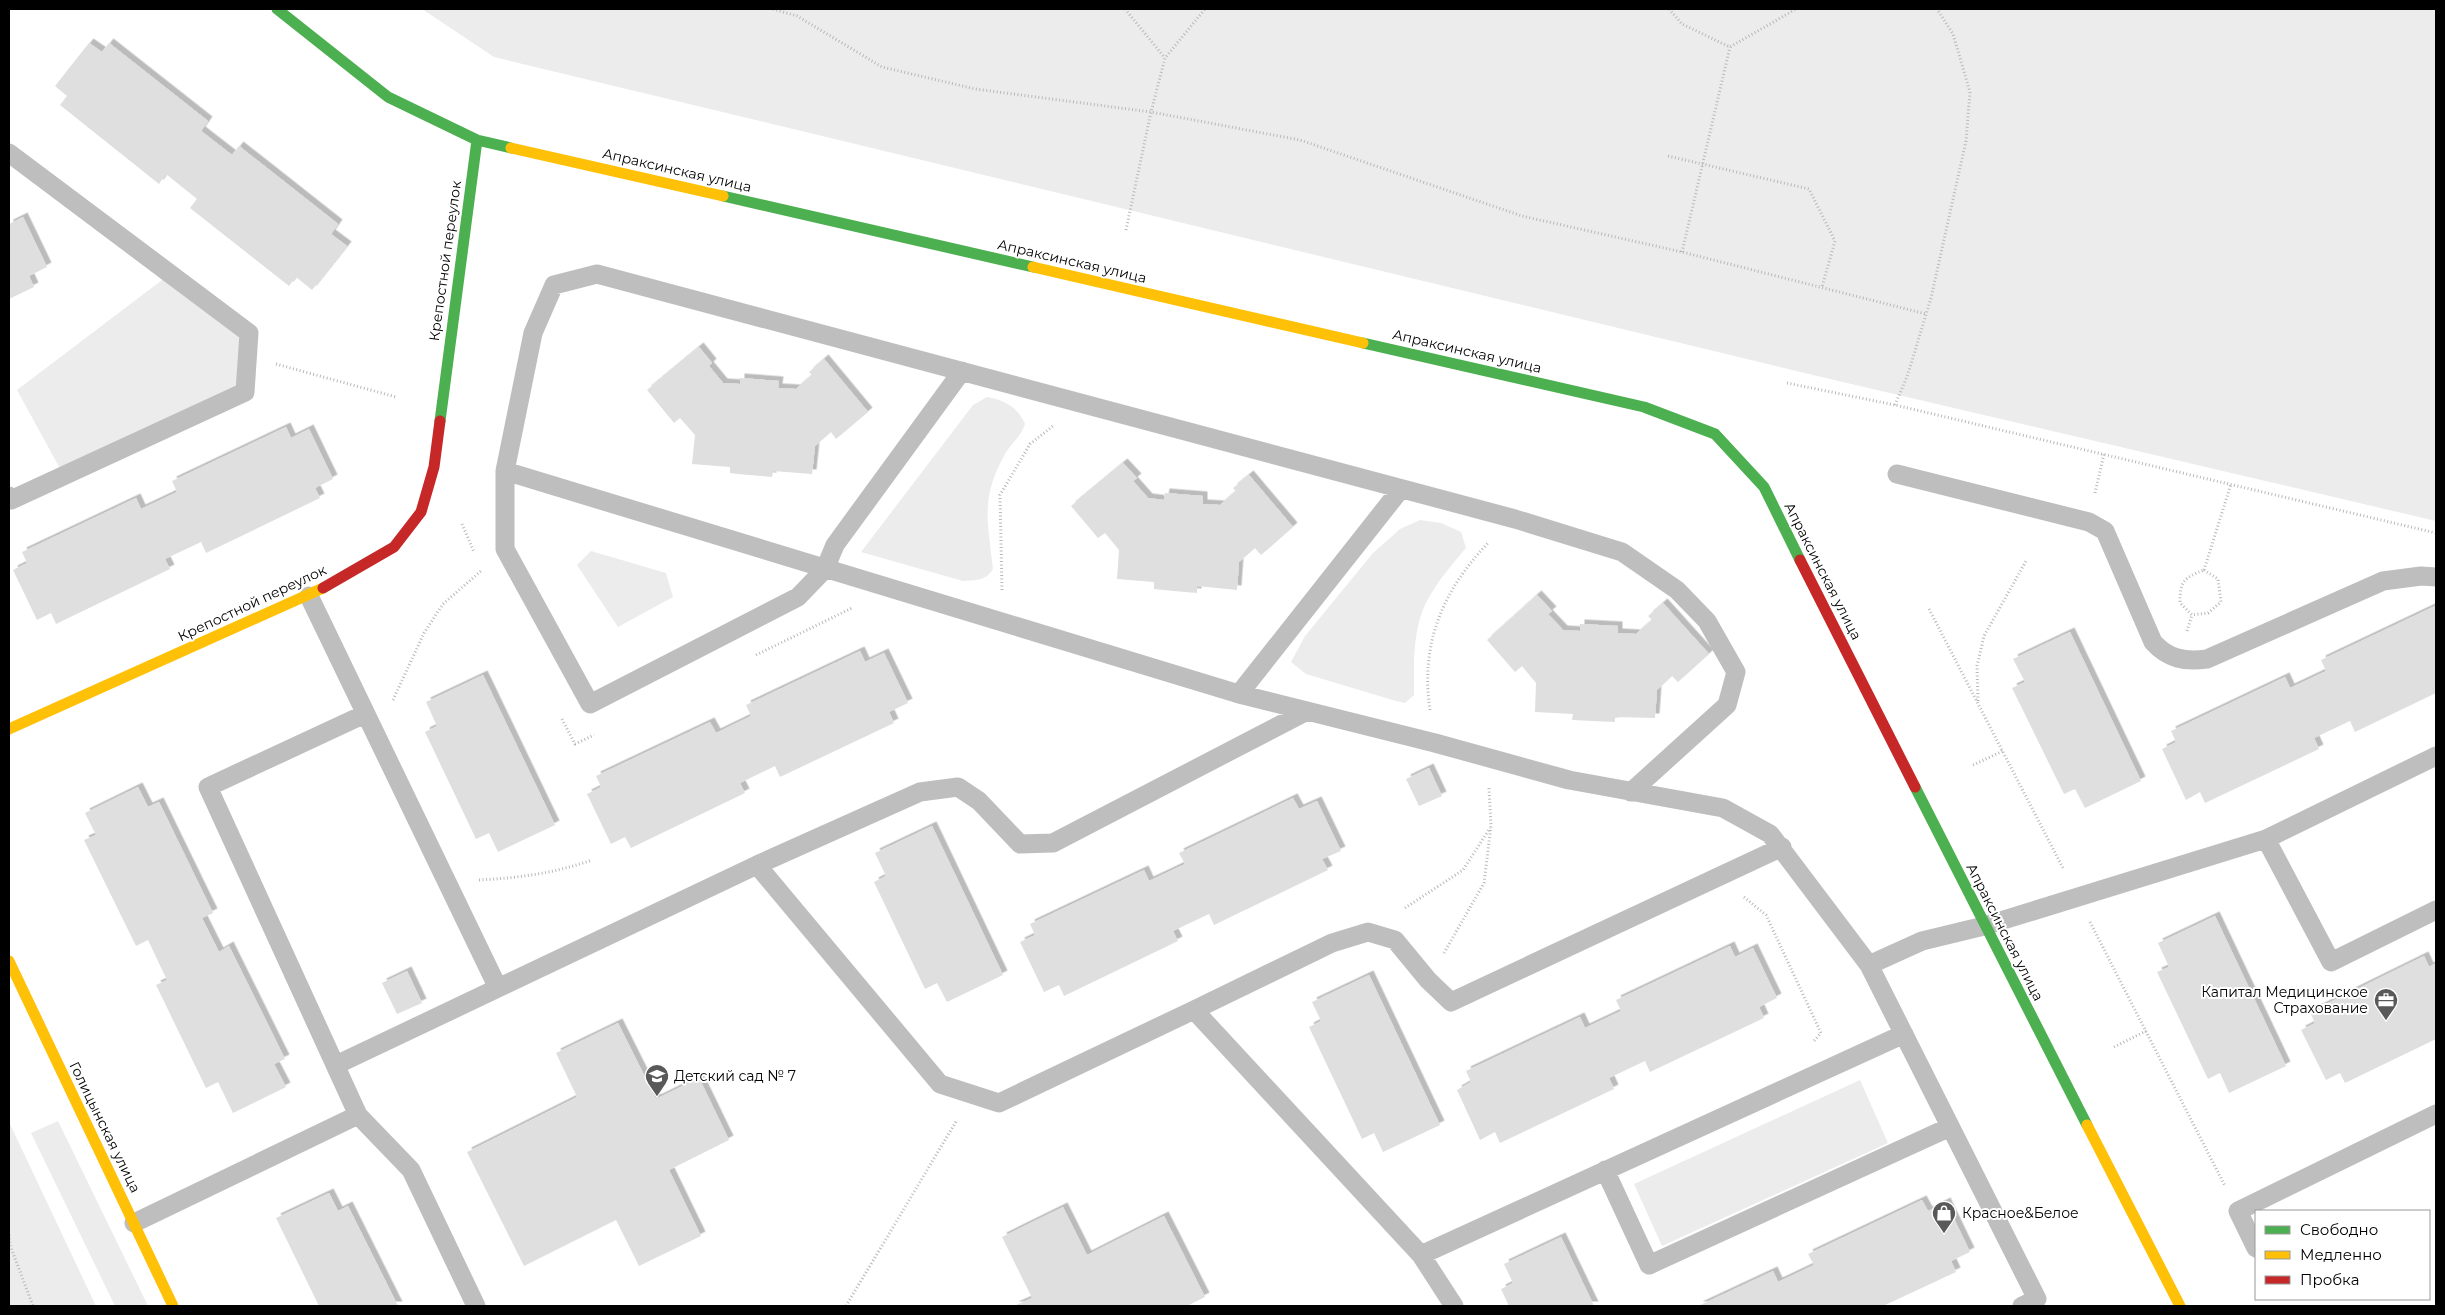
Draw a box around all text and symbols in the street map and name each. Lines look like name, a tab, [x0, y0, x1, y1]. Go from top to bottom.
street label: Апраксинская улица	[601, 144, 753, 196]
street label: Крепостной переулок	[425, 180, 465, 342]
street label: Апраксинская улица	[996, 235, 1148, 287]
street label: Апраксинская улица	[1391, 325, 1543, 377]
street label: Апраксинская улица	[1780, 499, 1866, 643]
street label: Крепостной переулок	[175, 561, 329, 645]
street label: Апраксинская улица	[1962, 860, 2048, 1004]
place label: Капитал Медицинское Страхование	[2201, 983, 2368, 1017]
office icon: Капитал Медицинское Страхование	[2373, 987, 2399, 1021]
street label: Голицынская улица	[65, 1059, 145, 1195]
school or university icon: Детский сад № 7	[644, 1063, 670, 1097]
place label: Детский сад № 7	[674, 1067, 796, 1085]
shop icon: Красное&Белое	[1931, 1200, 1957, 1234]
place label: Красное&Белое	[1962, 1204, 2079, 1222]
legend	[2255, 1210, 2430, 1300]
text: Свободно	[2300, 1220, 2378, 1239]
text: Медленно	[2300, 1245, 2382, 1264]
text: Пробка	[2300, 1270, 2359, 1289]

